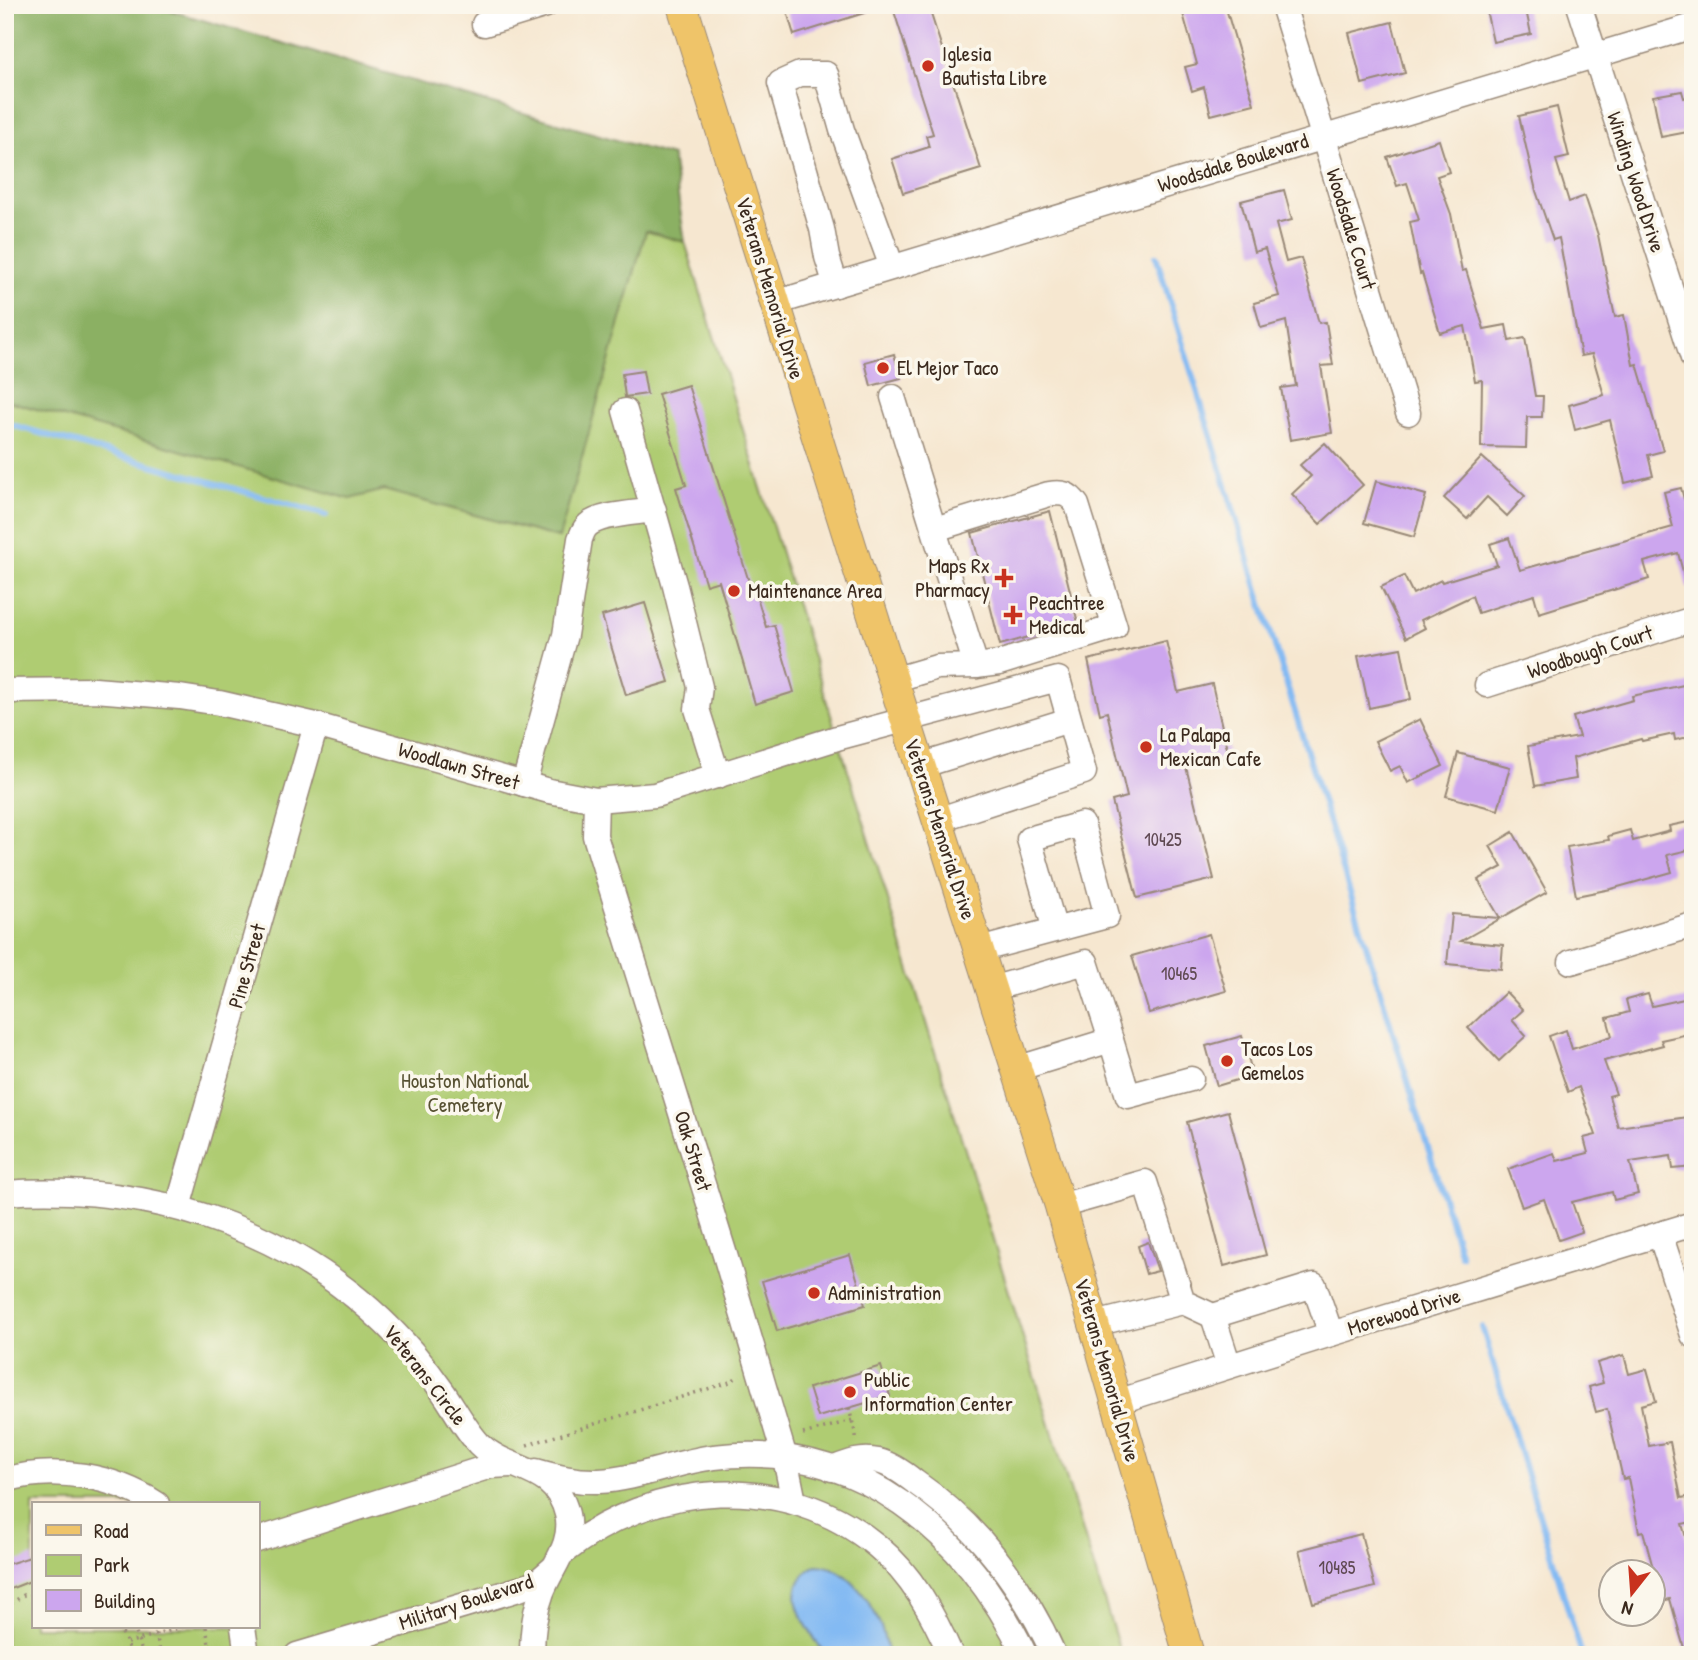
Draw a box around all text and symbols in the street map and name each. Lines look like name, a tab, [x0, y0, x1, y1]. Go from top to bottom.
place label: Iglesia Bautista Libre	[942, 39, 1047, 92]
marker: Iglesia Bautista Libre	[920, 58, 936, 74]
street label: Winding Wood Drive	[1600, 108, 1673, 256]
street label: Woodsdale Boulevard	[1154, 126, 1312, 199]
street label: Woodsdale Court	[1319, 165, 1384, 294]
street label: Veterans Memorial Drive	[729, 193, 812, 382]
place label: El Mejor Taco	[897, 353, 999, 382]
marker: El Mejor Taco	[875, 360, 891, 376]
place label: Maps Rx Pharmacy	[915, 551, 990, 604]
marker: Maps Rx Pharmacy	[996, 570, 1012, 586]
place label: Maintenance Area	[748, 576, 882, 605]
marker: Maintenance Area	[726, 583, 742, 599]
place label: Peachtree Medical	[1029, 588, 1105, 641]
marker: Peachtree Medical	[1003, 605, 1023, 625]
street label: Woodbough Court	[1523, 617, 1657, 685]
place label: La Palapa Mexican Cafe	[1160, 720, 1261, 773]
street label: Woodlawn Street	[395, 734, 524, 797]
street label: Veterans Memorial Drive	[897, 734, 983, 923]
marker: La Palapa Mexican Cafe	[1138, 739, 1154, 755]
house number: 10425	[1144, 827, 1182, 852]
street label: Pine Street	[221, 920, 273, 1011]
house number: 10465	[1161, 961, 1197, 986]
place label: Tacos Los Gemelos	[1241, 1034, 1313, 1087]
marker: Tacos Los Gemelos	[1219, 1053, 1235, 1069]
park label: Houston National Cemetery	[401, 1066, 529, 1119]
street label: Oak Street	[668, 1107, 720, 1195]
street label: Veterans Memorial Drive	[1067, 1275, 1147, 1465]
place label: Administration	[828, 1278, 941, 1307]
street label: Morewood Drive	[1344, 1281, 1464, 1342]
marker: Administration	[806, 1285, 822, 1301]
street label: Veterans Circle	[377, 1318, 474, 1431]
place label: Public Information Center	[864, 1365, 1013, 1418]
marker: Public Information Center	[842, 1384, 858, 1400]
legend	[32, 1502, 259, 1628]
text: Road	[94, 1516, 128, 1545]
text: Park	[94, 1550, 129, 1579]
house number: 10485	[1319, 1555, 1356, 1580]
north arrow	[1596, 1558, 1666, 1628]
street label: Military Boulevard	[395, 1566, 536, 1637]
text: Building	[94, 1586, 155, 1615]
text: N	[1618, 1595, 1636, 1623]

